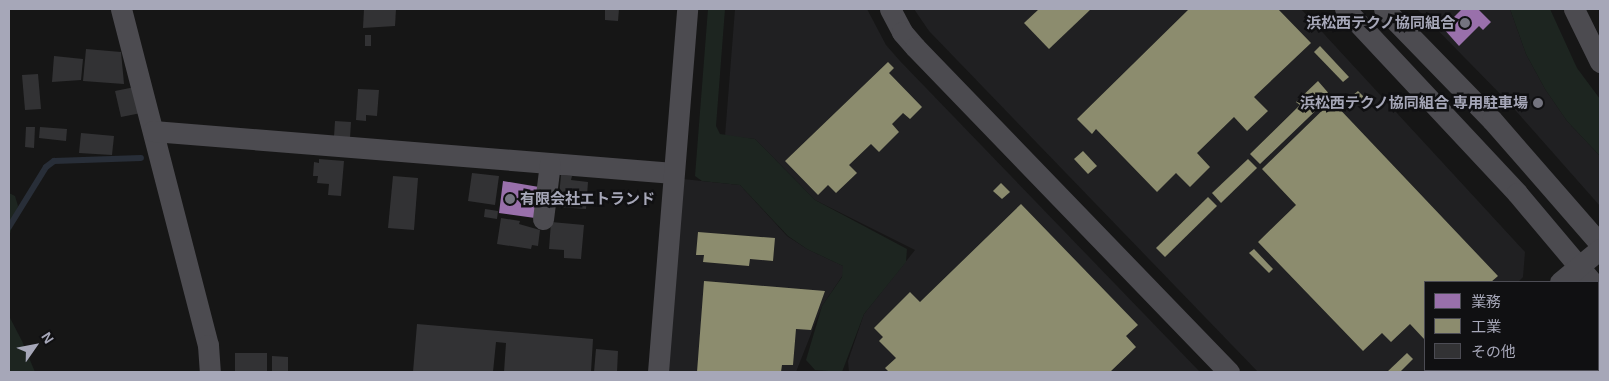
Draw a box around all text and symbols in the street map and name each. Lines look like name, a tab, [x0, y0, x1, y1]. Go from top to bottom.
place label: 浜松西テクノ協同組合	[1305, 14, 1455, 32]
marker: 浜松西テクノ協同組合	[1459, 17, 1471, 29]
place label: 浜松西テクノ協同組合 専用駐車場	[1299, 94, 1528, 112]
marker: 浜松西テクノ協同組合 専用駐車場	[1532, 97, 1544, 109]
place label: 有限会社エトランド	[520, 190, 655, 208]
marker: 有限会社エトランド	[504, 193, 516, 205]
legend	[1424, 281, 1599, 371]
text: 業務	[1471, 293, 1501, 310]
text: 工業	[1471, 318, 1501, 335]
north arrow	[10, 321, 60, 371]
text: N	[38, 329, 57, 346]
text: その他	[1471, 343, 1516, 360]

